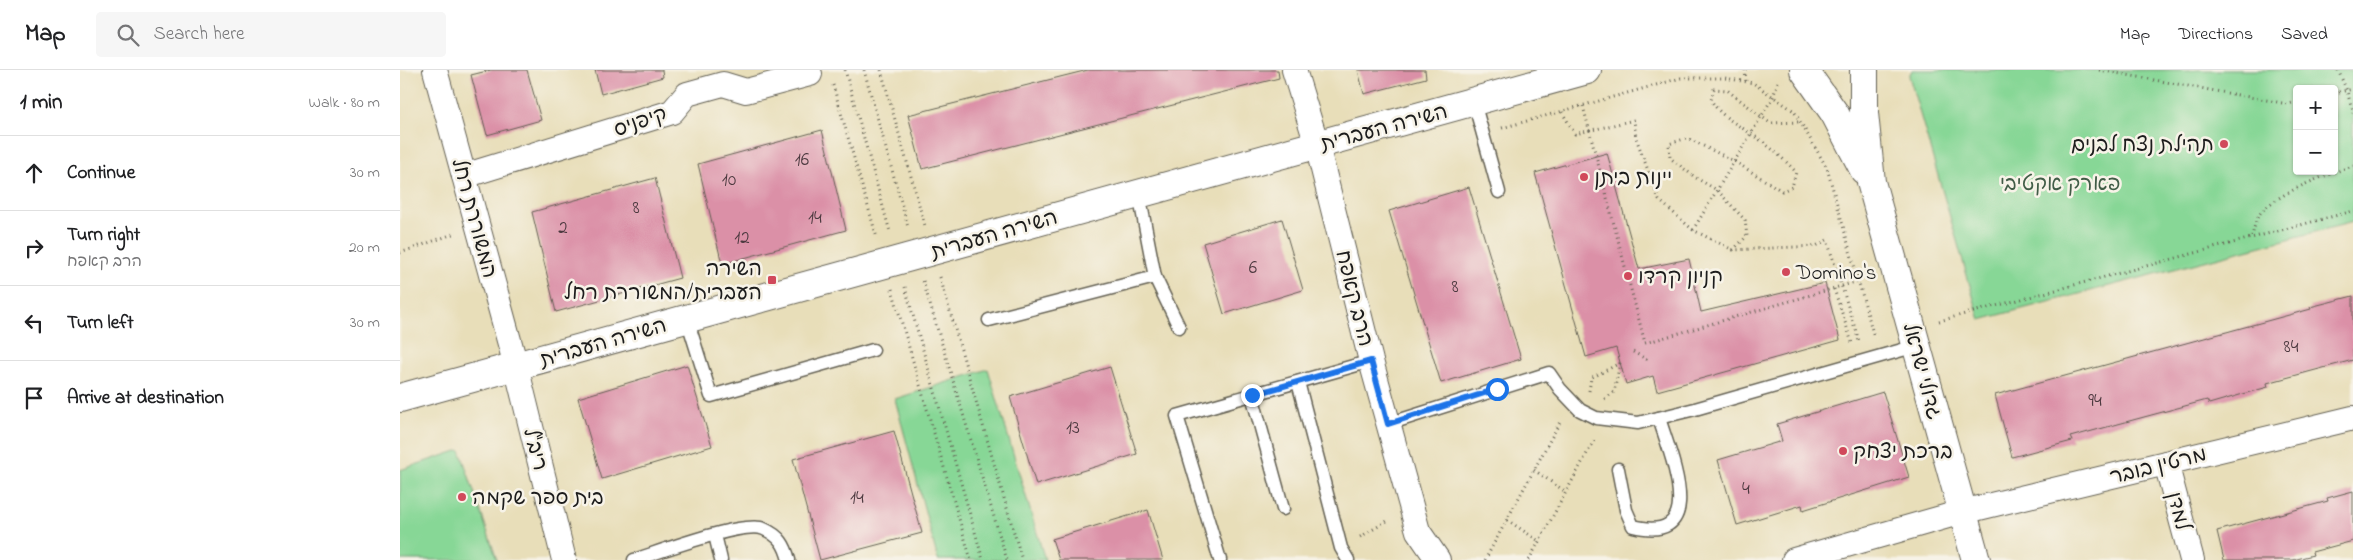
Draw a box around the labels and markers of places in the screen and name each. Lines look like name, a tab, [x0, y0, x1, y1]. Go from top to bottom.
place label: תהילת נצח לבנים	[2071, 131, 2214, 161]
marker: תהילת נצח לבנים	[2218, 138, 2230, 150]
place label: יינות ביתן	[1594, 164, 1672, 194]
marker: יינות ביתן	[1578, 171, 1590, 183]
place label: השירה העברית/המשוררת רחל	[564, 255, 762, 309]
place label: Domino's	[1795, 259, 1877, 289]
place label: קניון קרדו	[1638, 263, 1723, 293]
marker: Domino's	[1780, 266, 1792, 278]
marker: קניון קרדו	[1622, 270, 1634, 282]
marker: השירה העברית/המשוררת רחל	[766, 274, 778, 286]
place label: ברכת יצחק	[1853, 438, 1953, 468]
marker: ברכת יצחק	[1837, 445, 1849, 457]
place label: בית ספר שקמה	[472, 484, 604, 514]
marker: בית ספר שקמה	[456, 491, 468, 503]

